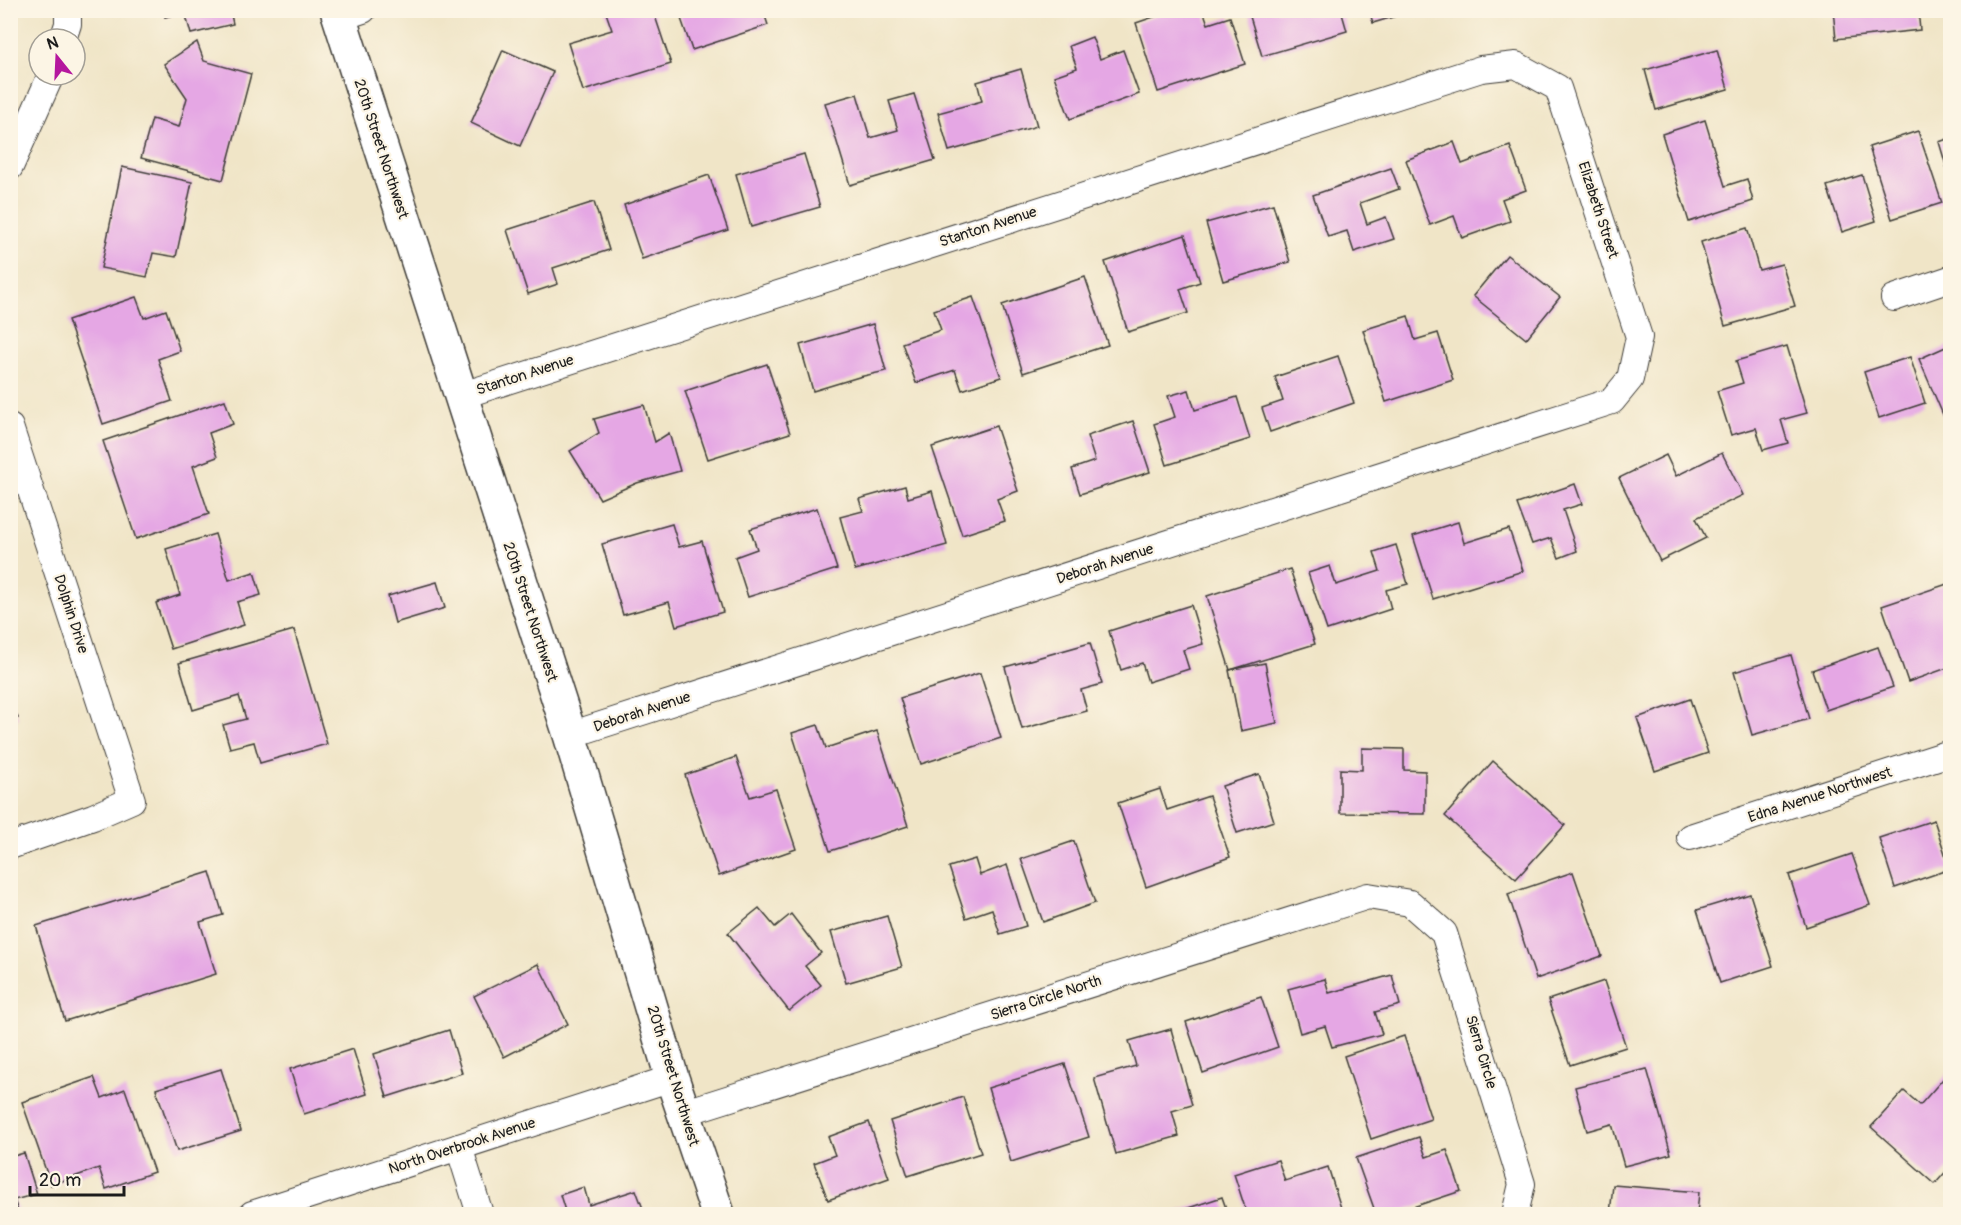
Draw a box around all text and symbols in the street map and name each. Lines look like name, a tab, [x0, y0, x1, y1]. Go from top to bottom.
north arrow	[27, 27, 87, 87]
text: N	[44, 32, 61, 55]
street label: 20th Street Northwest	[349, 77, 413, 222]
street label: Elizabeth Street	[1573, 159, 1623, 262]
street label: Stanton Avenue	[937, 202, 1040, 252]
street label: Stanton Avenue	[474, 350, 577, 400]
street label: Deborah Avenue	[1054, 539, 1157, 589]
street label: 20th Street Northwest	[498, 540, 562, 685]
street label: Dolphin Drive	[49, 572, 93, 656]
street label: Deborah Avenue	[591, 687, 694, 737]
street label: Edna Avenue Northwest	[1746, 762, 1895, 827]
street label: Sierra Circle North	[988, 971, 1104, 1025]
street label: 20th Street Northwest	[643, 1004, 704, 1149]
street label: Sierra Circle	[1461, 1013, 1501, 1092]
street label: North Overbrook Avenue	[386, 1113, 538, 1179]
scale bar	[30, 1159, 124, 1197]
text: 20 m	[39, 1169, 81, 1192]

